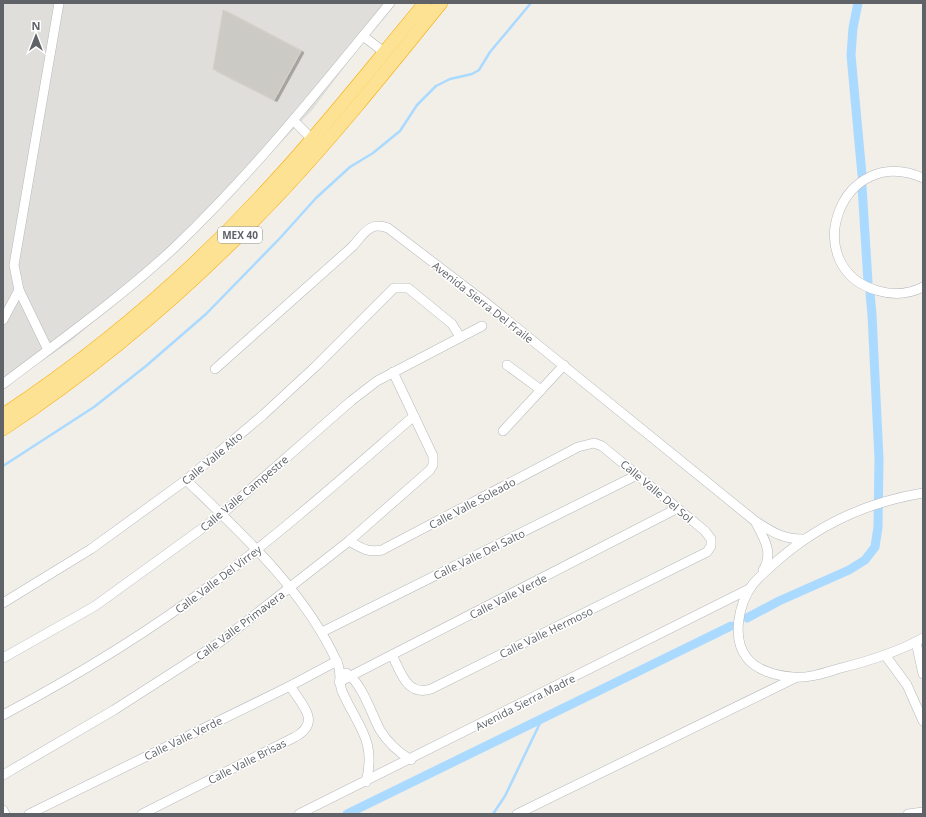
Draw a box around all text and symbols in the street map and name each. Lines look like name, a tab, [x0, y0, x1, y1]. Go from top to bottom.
north arrow	[16, 16, 56, 56]
text: N	[32, 18, 40, 33]
road number: MEX 40	[218, 227, 262, 243]
street label: Avenida Sierra Del Fraile	[429, 258, 537, 346]
street label: Calle Valle Alto	[178, 428, 246, 488]
street label: Calle Valle Campestre	[197, 452, 291, 534]
street label: Calle Valle Del Sol	[618, 456, 696, 526]
street label: Calle Valle Soleado	[426, 474, 518, 532]
street label: Calle Valle Del Salto	[431, 525, 528, 583]
street label: Calle Valle Del Virrey	[172, 541, 265, 616]
street label: Calle Valle Verde	[467, 570, 549, 622]
street label: Calle Valle Primavera	[193, 587, 287, 663]
street label: Calle Valle Hermoso	[497, 603, 596, 661]
street label: Avenida Sierra Madre	[472, 670, 578, 734]
street label: Calle Valle Verde	[141, 713, 225, 763]
street label: Calle Valle Brisas	[205, 735, 289, 787]

